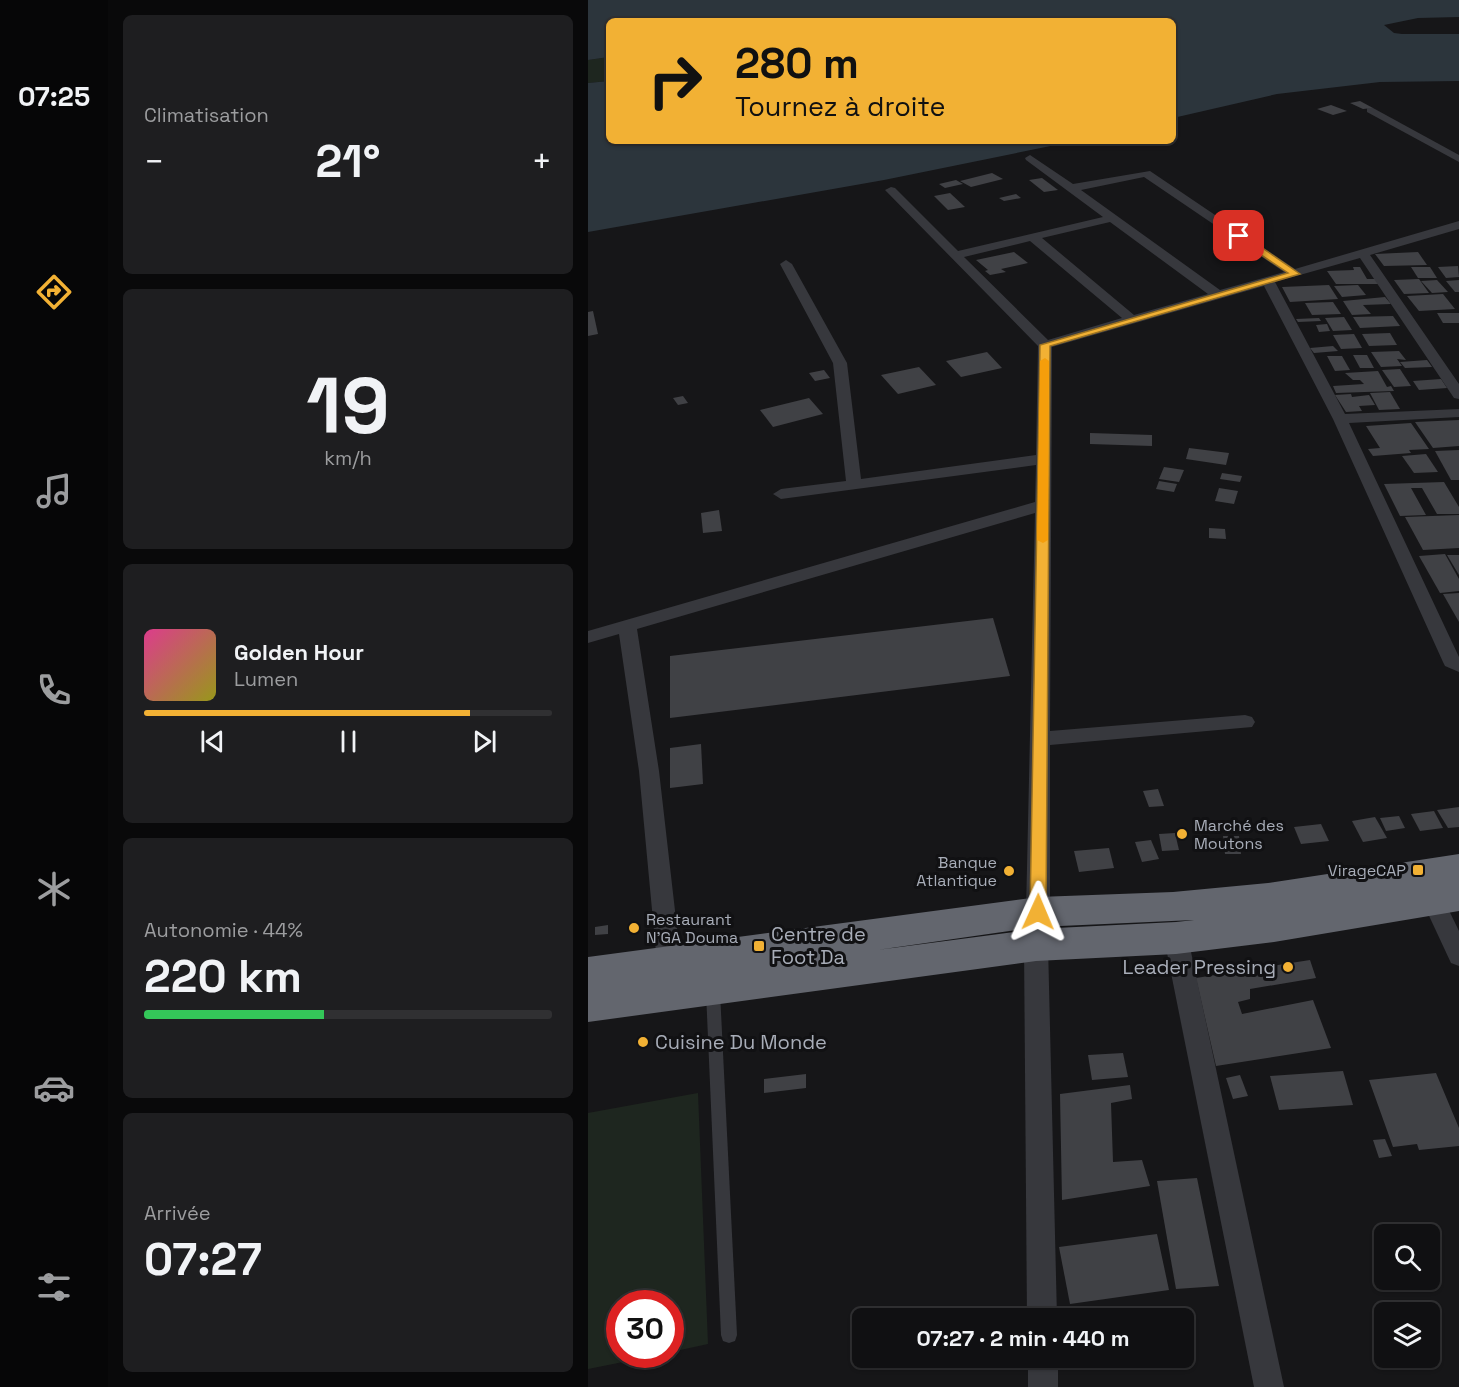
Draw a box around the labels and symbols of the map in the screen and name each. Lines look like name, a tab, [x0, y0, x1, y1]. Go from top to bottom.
pin	[1213, 210, 1264, 261]
place label: Marché des Moutons	[1194, 815, 1284, 854]
marker: Marché des Moutons	[1175, 827, 1189, 841]
place label: Banque Atlantique	[916, 852, 997, 891]
place label: VirageCAP	[1328, 860, 1406, 881]
marker: VirageCAP	[1411, 863, 1425, 877]
marker: Banque Atlantique	[1002, 864, 1016, 878]
position arrow	[1006, 880, 1070, 944]
place label: Restaurant N'GA Douma	[646, 909, 738, 948]
marker: Restaurant N'GA Douma	[627, 921, 641, 935]
place label: Centre de Foot Da	[771, 921, 866, 970]
marker: Centre de Foot Da	[752, 939, 766, 953]
place label: Leader Pressing	[1123, 954, 1276, 980]
marker: Leader Pressing	[1281, 960, 1295, 974]
place label: Cuisine Du Monde	[655, 1029, 827, 1055]
marker: Cuisine Du Monde	[636, 1035, 650, 1049]
speed limit sign: 30	[606, 1290, 684, 1368]

